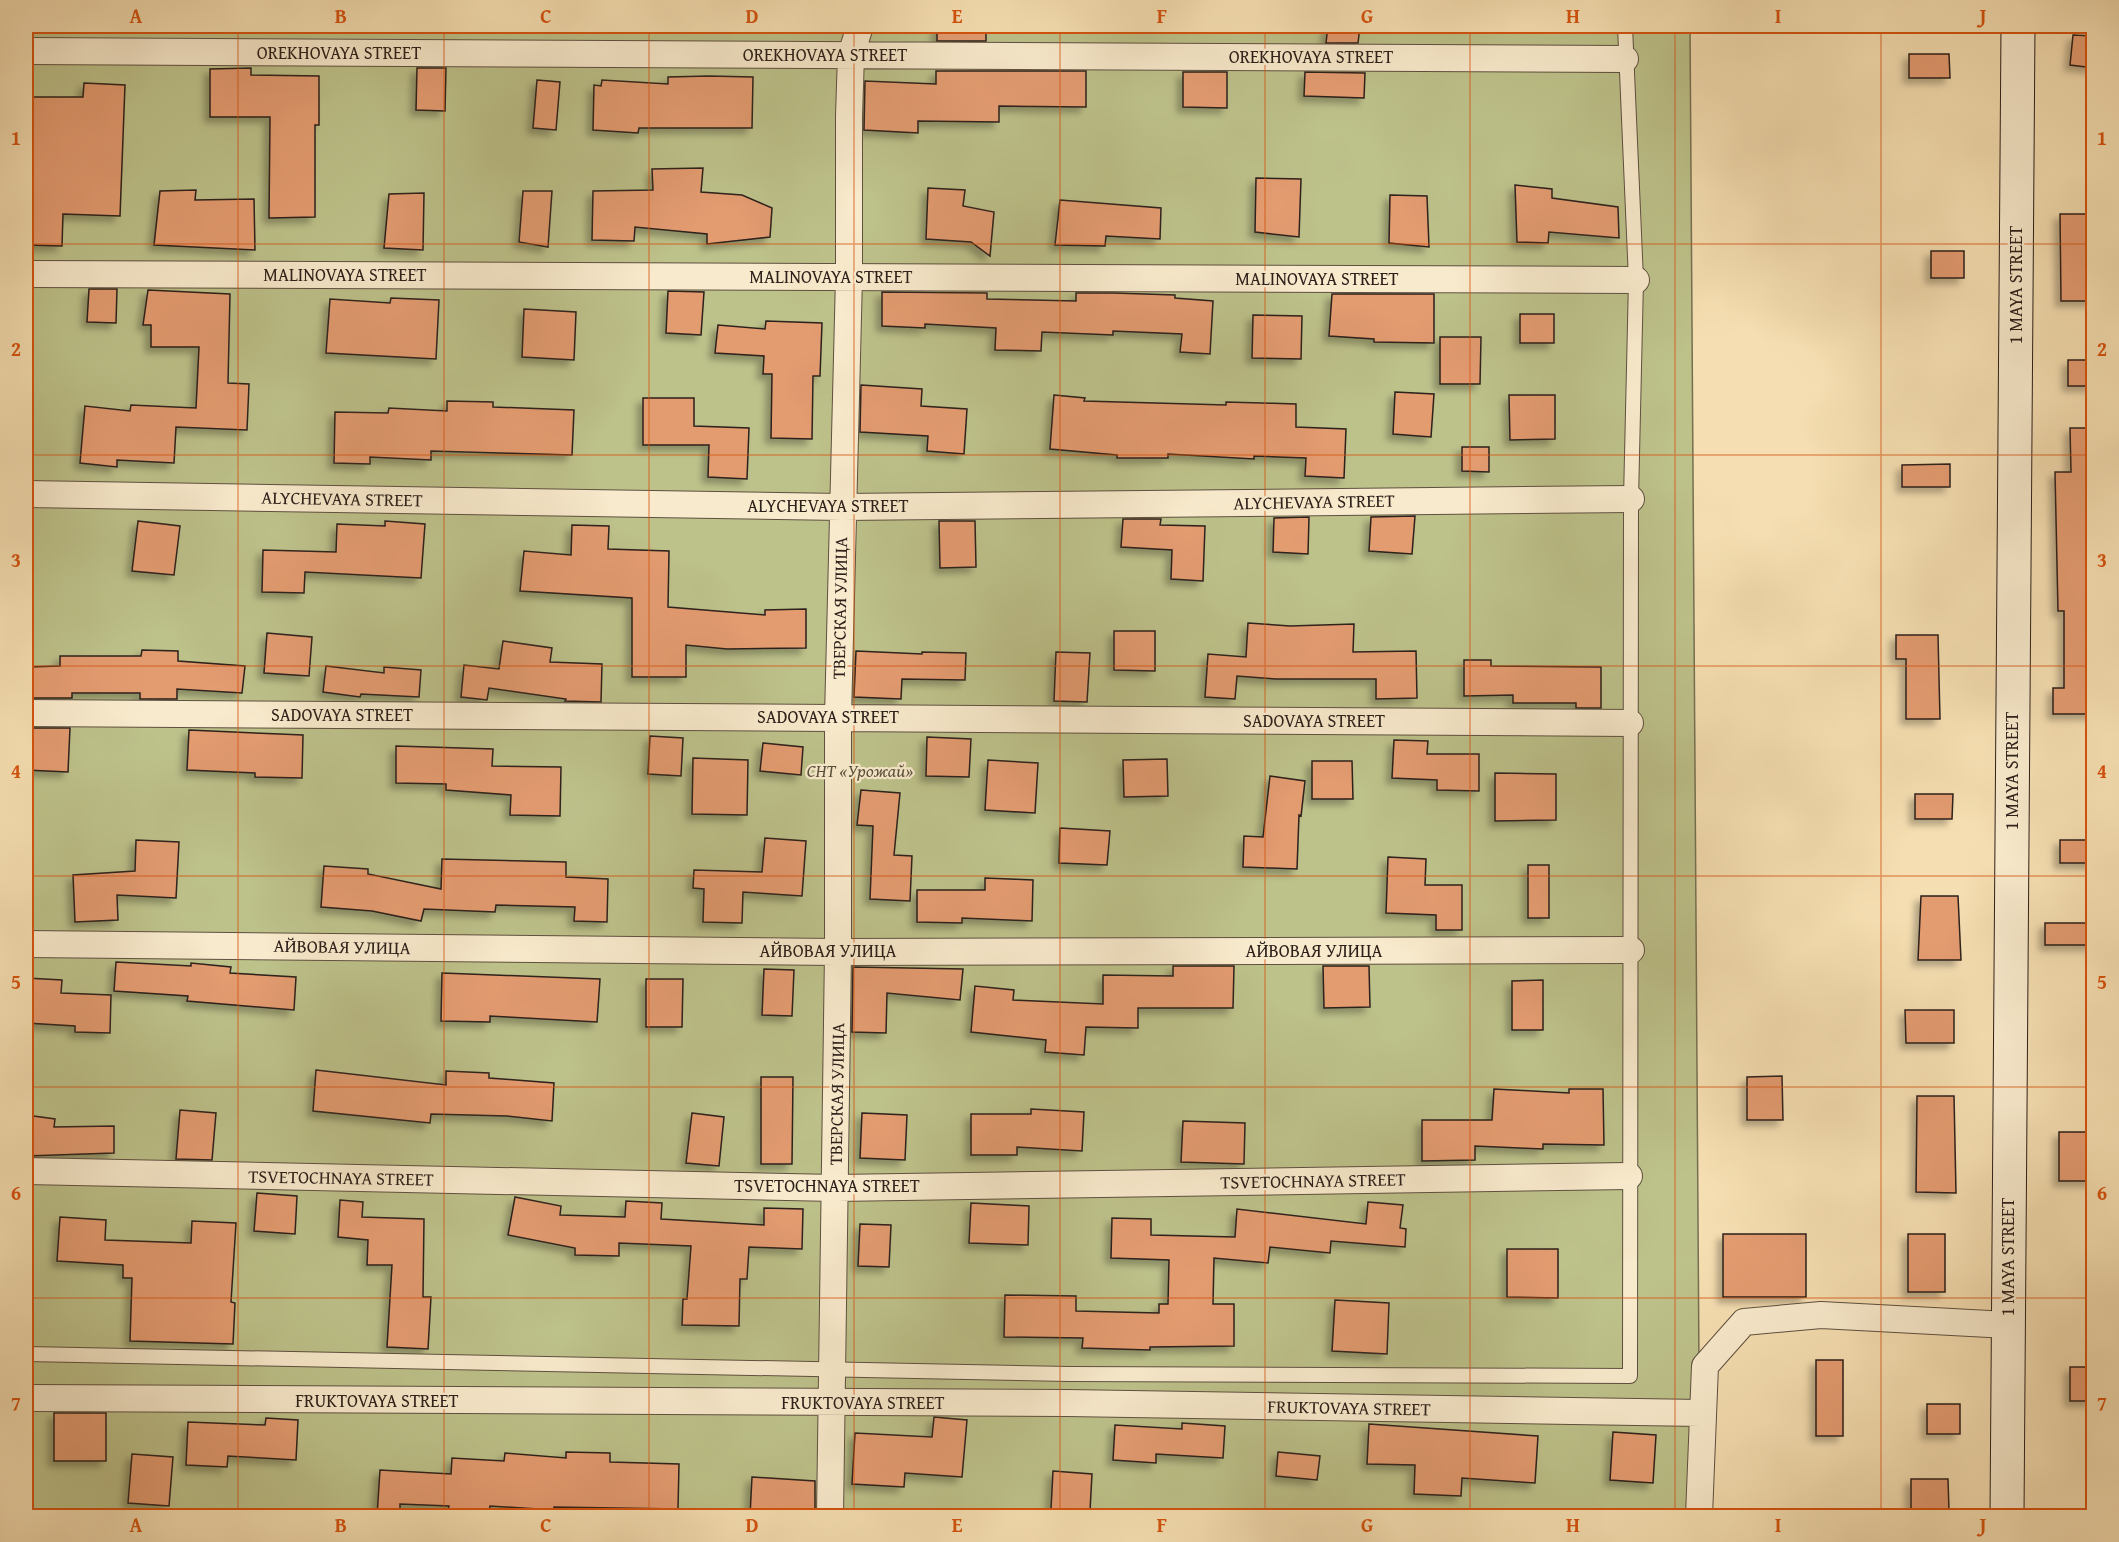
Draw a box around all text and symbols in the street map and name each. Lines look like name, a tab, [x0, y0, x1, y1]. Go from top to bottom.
text: A	[130, 1, 143, 30]
text: B	[335, 1, 347, 30]
text: C	[540, 1, 552, 30]
text: D	[745, 1, 759, 30]
text: E	[952, 1, 963, 30]
text: F	[1157, 1, 1167, 30]
text: G	[1361, 1, 1373, 30]
text: H	[1566, 1, 1580, 30]
text: I	[1775, 1, 1781, 30]
text: J	[1977, 1, 1987, 30]
street label: OREKHOVAYA STREET	[257, 39, 421, 66]
street label: OREKHOVAYA STREET	[743, 41, 907, 68]
street label: OREKHOVAYA STREET	[1229, 43, 1393, 70]
text: 1	[11, 123, 21, 152]
text: 1	[2097, 123, 2107, 152]
street label: 1 MAYA STREET	[2002, 226, 2029, 344]
street label: MALINOVAYA STREET	[263, 261, 427, 288]
street label: MALINOVAYA STREET	[749, 263, 913, 290]
street label: MALINOVAYA STREET	[1235, 265, 1399, 292]
text: 2	[11, 334, 21, 363]
text: 2	[2097, 334, 2107, 363]
street label: ALYCHEVAYA STREET	[261, 484, 423, 513]
street label: ALYCHEVAYA STREET	[1233, 487, 1395, 516]
street label: ALYCHEVAYA STREET	[747, 492, 909, 519]
street label: ТВЕРСКАЯ УЛИЦА	[825, 536, 854, 679]
text: 3	[11, 545, 21, 574]
text: 3	[2097, 545, 2107, 574]
street label: SADOVAYA STREET	[271, 701, 413, 728]
street label: SADOVAYA STREET	[757, 703, 899, 730]
street label: SADOVAYA STREET	[1243, 707, 1385, 734]
street label: 1 MAYA STREET	[1998, 712, 2025, 830]
text: 4	[11, 756, 21, 785]
text: 4	[2097, 756, 2107, 785]
park label: СНТ «Урожай»	[807, 757, 913, 784]
street label: АЙВОВАЯ УЛИЦА	[273, 932, 411, 961]
street label: АЙВОВАЯ УЛИЦА	[760, 937, 897, 964]
street label: АЙВОВАЯ УЛИЦА	[1246, 937, 1383, 964]
text: 5	[11, 967, 21, 996]
text: 5	[2097, 967, 2107, 996]
street label: ТВЕРСКАЯ УЛИЦА	[822, 1022, 851, 1165]
street label: TSVETOCHNAYA STREET	[248, 1162, 434, 1193]
street label: TSVETOCHNAYA STREET	[1220, 1165, 1406, 1196]
street label: TSVETOCHNAYA STREET	[734, 1172, 920, 1199]
text: 6	[11, 1178, 21, 1207]
text: 6	[2097, 1178, 2107, 1207]
street label: 1 MAYA STREET	[1994, 1198, 2021, 1316]
street label: FRUKTOVAYA STREET	[295, 1387, 459, 1414]
text: 7	[11, 1388, 21, 1417]
text: 7	[2097, 1388, 2107, 1417]
street label: FRUKTOVAYA STREET	[781, 1389, 945, 1416]
street label: FRUKTOVAYA STREET	[1267, 1393, 1431, 1422]
text: A	[130, 1510, 143, 1539]
text: B	[335, 1510, 347, 1539]
text: C	[540, 1510, 552, 1539]
text: D	[745, 1510, 759, 1539]
text: E	[952, 1510, 963, 1539]
text: F	[1157, 1510, 1167, 1539]
text: G	[1361, 1510, 1373, 1539]
text: H	[1566, 1510, 1580, 1539]
text: I	[1775, 1510, 1781, 1539]
text: J	[1977, 1510, 1987, 1539]

